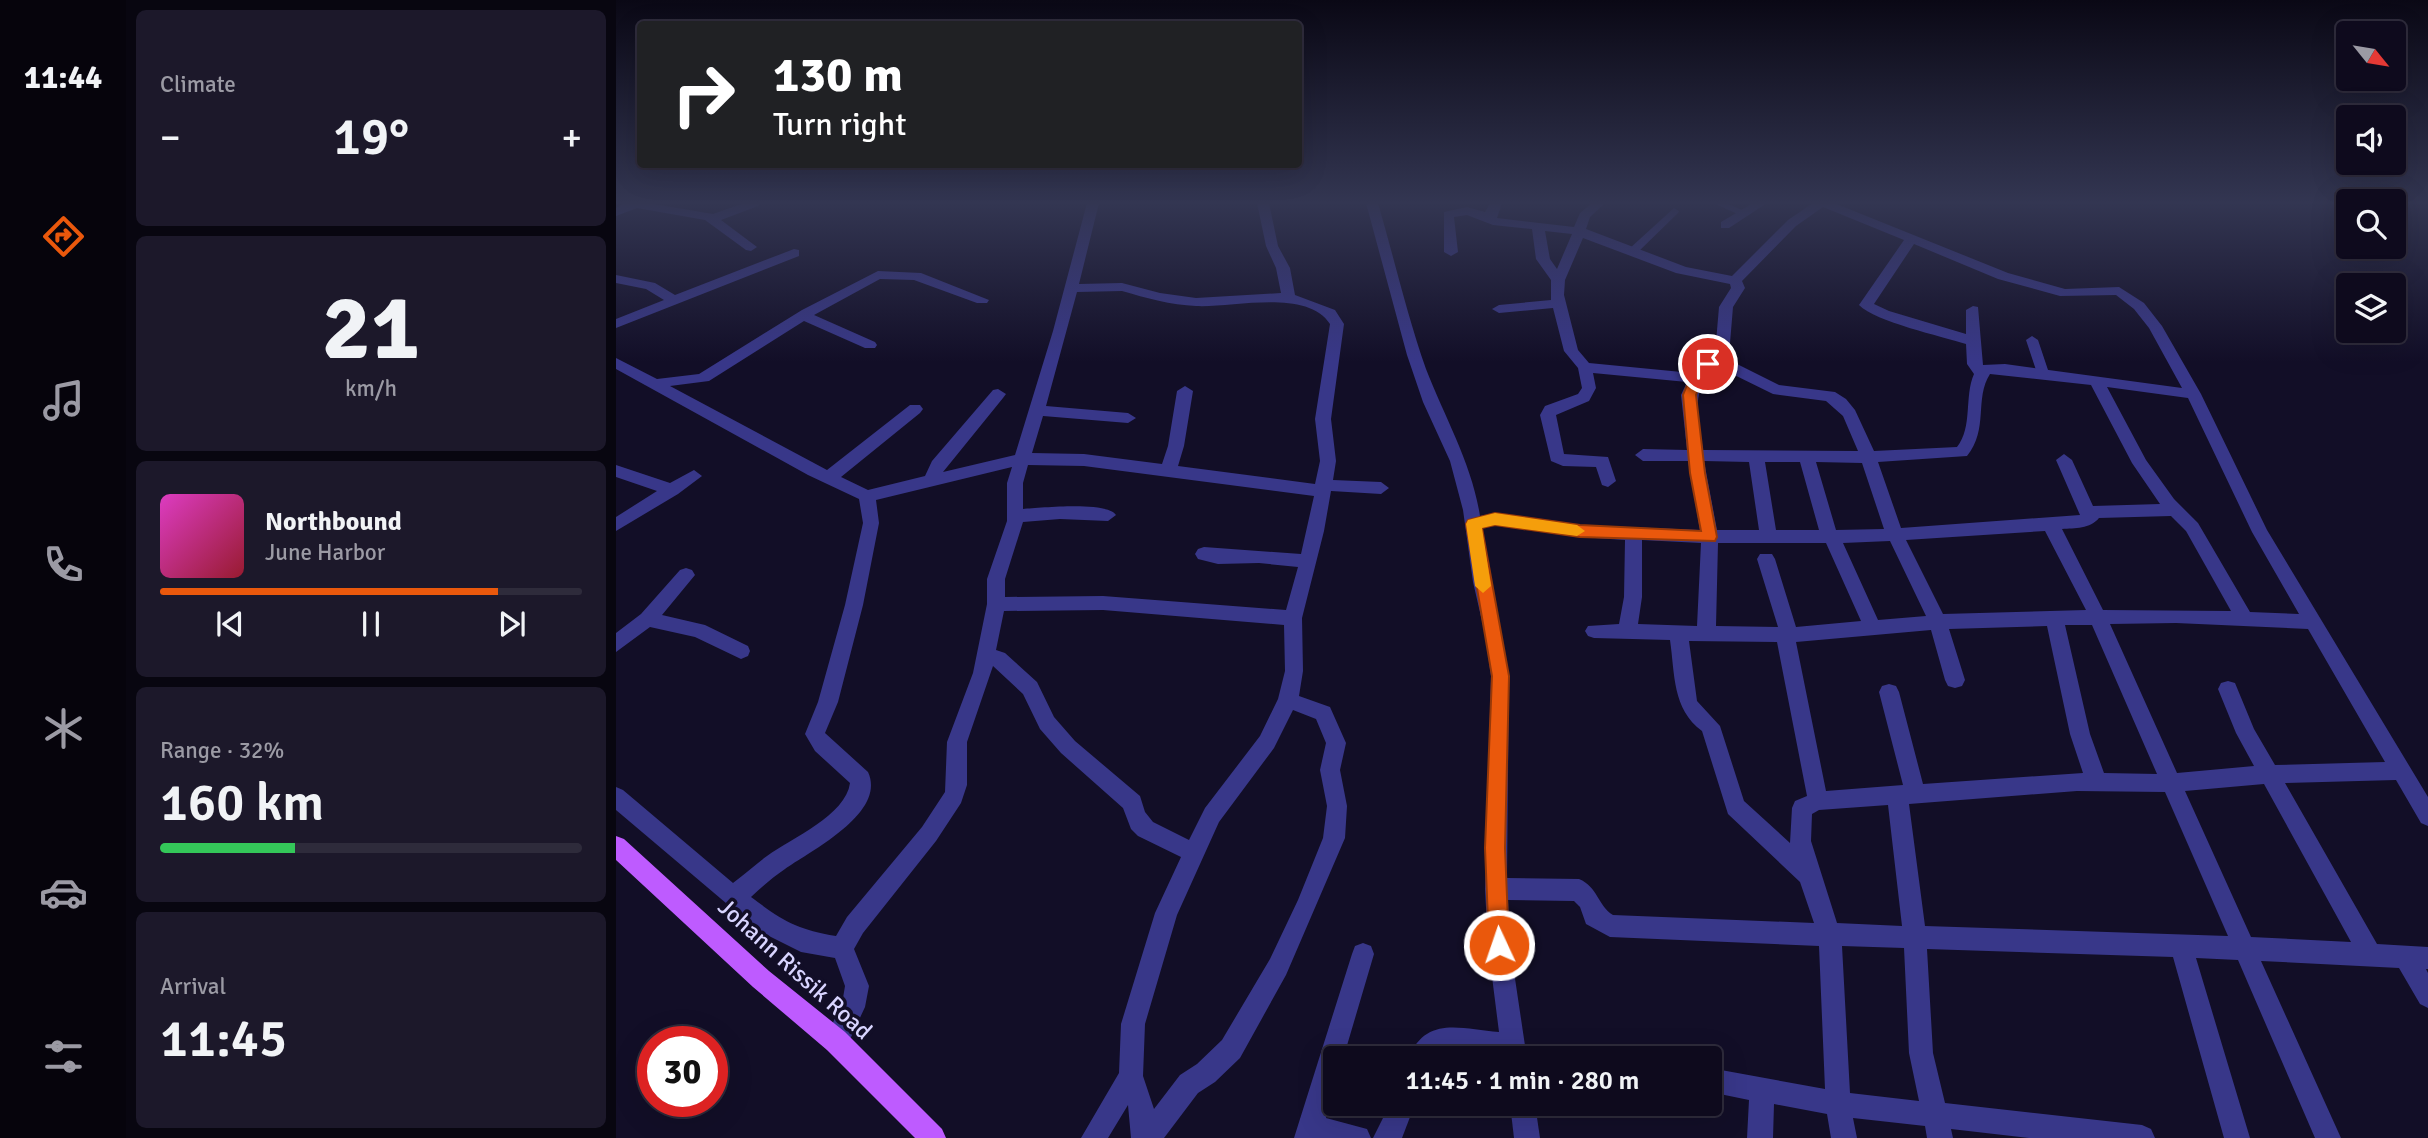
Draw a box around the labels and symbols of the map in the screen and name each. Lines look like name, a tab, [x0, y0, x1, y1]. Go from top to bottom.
north arrow	[2336, 21, 2406, 91]
pin	[1678, 334, 1738, 394]
street label: Johann Rissik Road	[712, 892, 878, 1046]
position arrow	[1462, 908, 1536, 982]
speed limit sign: 30	[637, 1026, 728, 1117]

